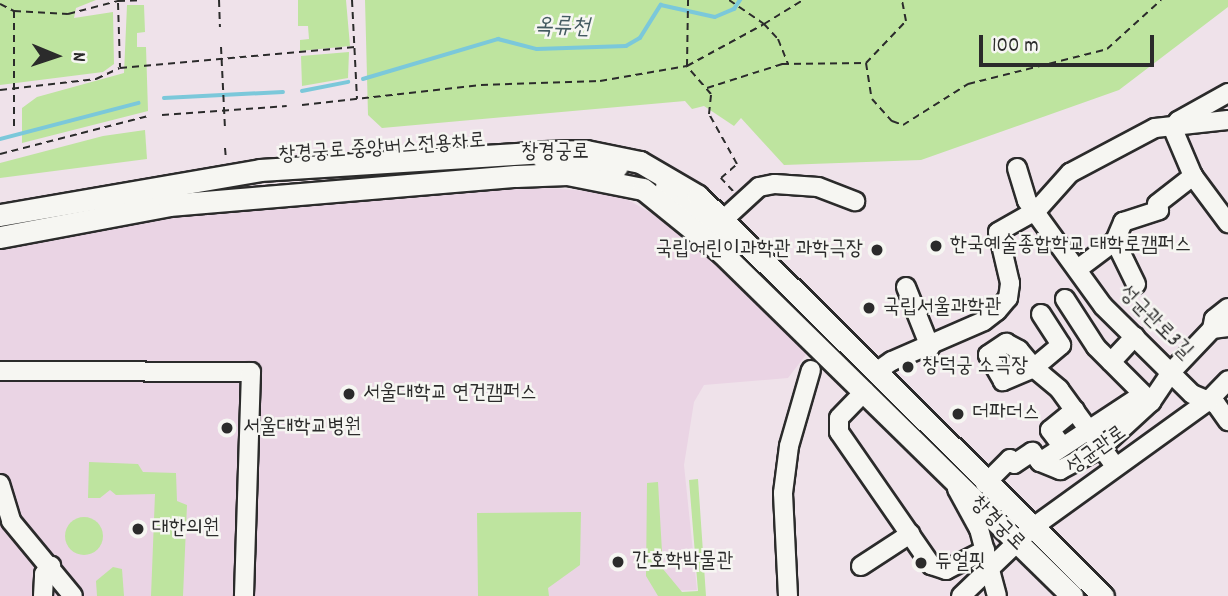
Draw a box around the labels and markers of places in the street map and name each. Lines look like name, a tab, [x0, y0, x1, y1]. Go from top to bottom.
place label: 한국예술종합학교 대학로캠퍼스	[950, 233, 1191, 259]
place label: 국립어린이과학관 과학극장	[655, 237, 863, 263]
marker: 한국예술종합학교 대학로캠퍼스	[928, 238, 944, 254]
marker: 국립어린이과학관 과학극장	[869, 242, 885, 258]
place label: 국립서울과학관	[883, 295, 1001, 321]
marker: 국립서울과학관	[861, 300, 877, 316]
place label: 창덕궁 소극장	[922, 354, 1028, 380]
marker: 창덕궁 소극장	[900, 359, 916, 375]
place label: 서울대학교 연건캠퍼스	[363, 381, 537, 407]
marker: 서울대학교 연건캠퍼스	[341, 386, 357, 402]
place label: 더파더스	[972, 401, 1040, 427]
marker: 더파더스	[950, 406, 966, 422]
place label: 서울대학교병원	[243, 415, 361, 441]
marker: 서울대학교병원	[217, 418, 237, 438]
place label: 대한의원	[152, 516, 220, 542]
marker: 대한의원	[130, 521, 146, 537]
place label: 간호학박물관	[632, 549, 733, 575]
place label: 듀얼핏	[935, 550, 986, 576]
marker: 간호학박물관	[610, 554, 626, 570]
marker: 듀얼핏	[913, 555, 929, 571]

